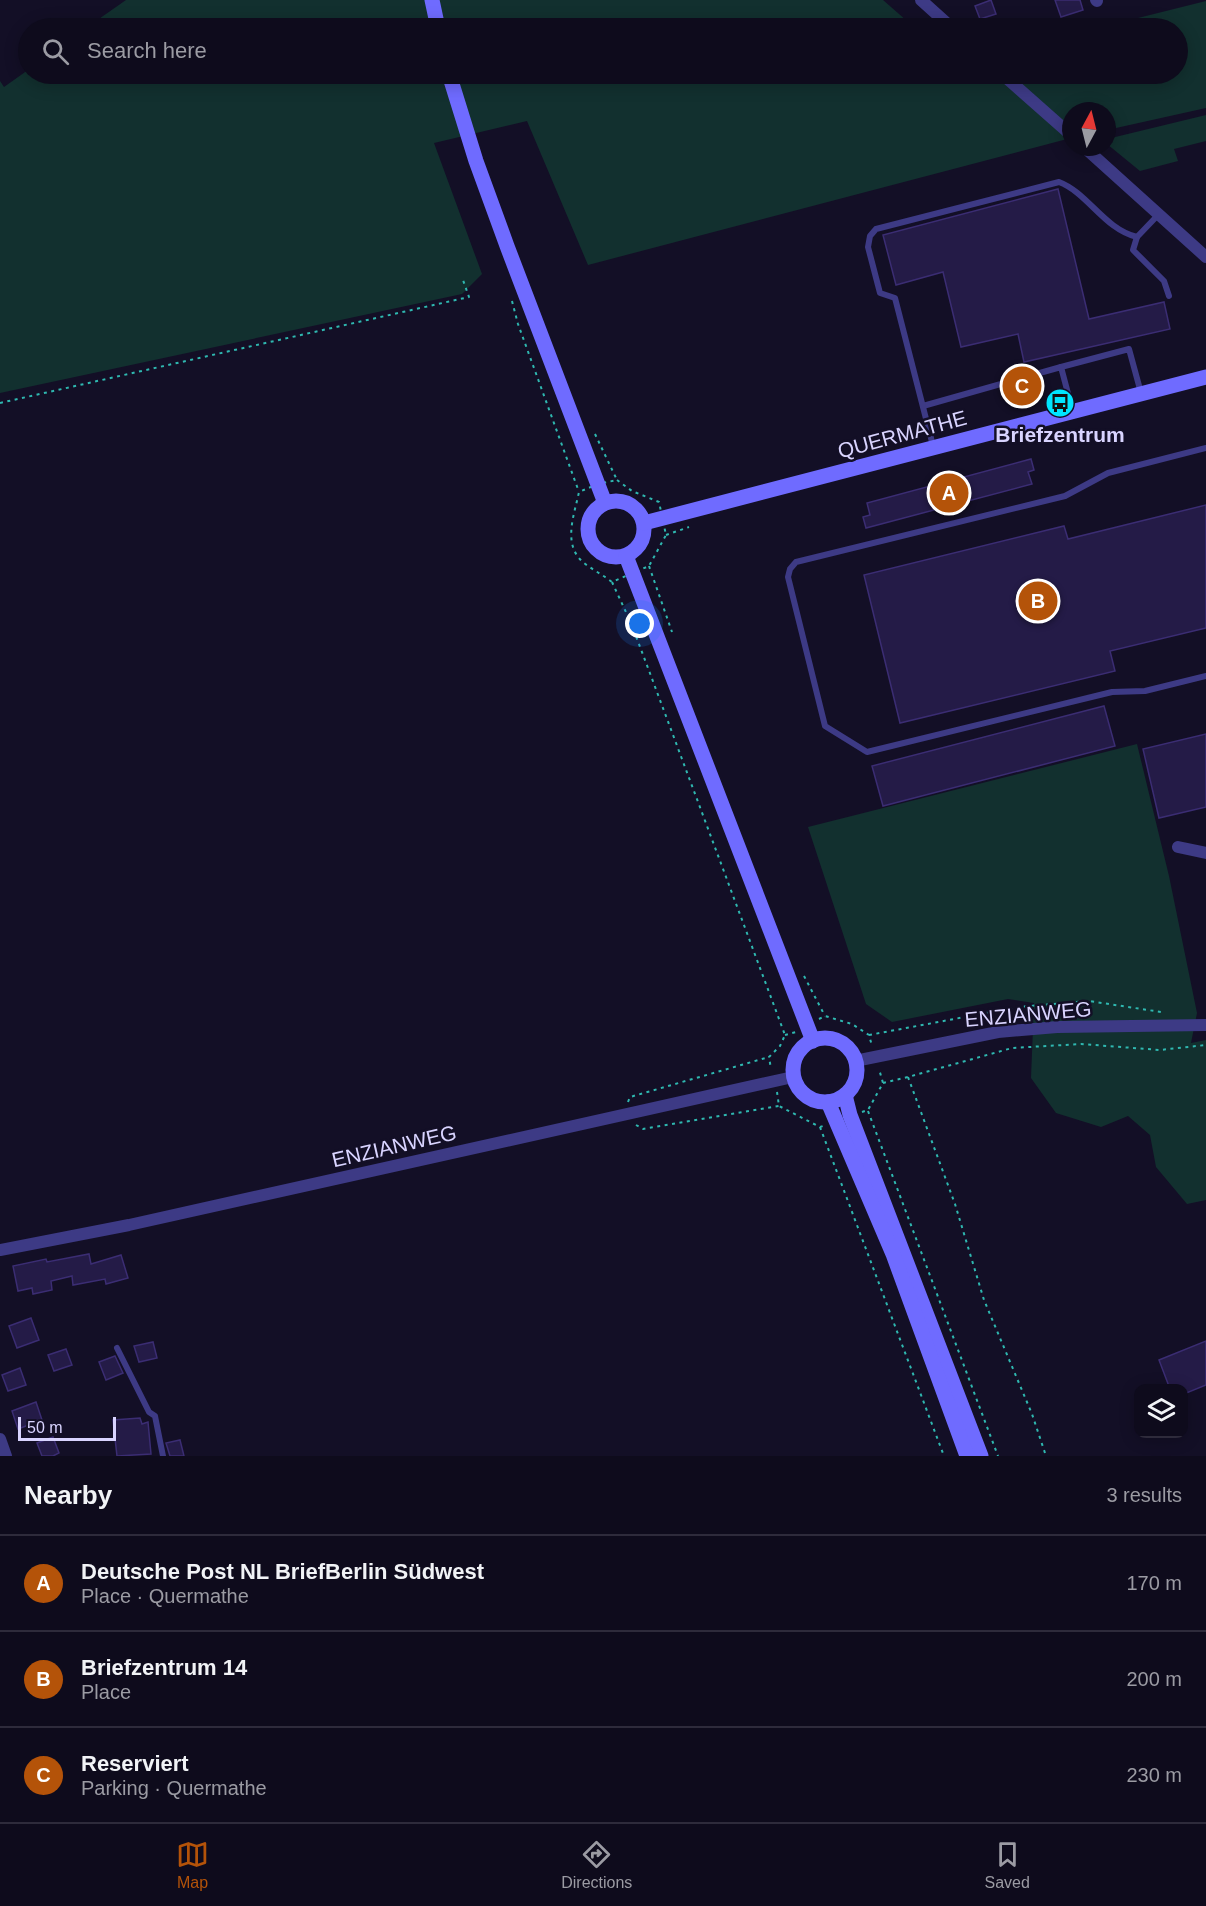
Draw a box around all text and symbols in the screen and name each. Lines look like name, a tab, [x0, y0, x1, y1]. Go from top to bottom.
search box	[18, 18, 1188, 84]
icon: search	[39, 35, 72, 68]
text: Search here	[87, 38, 207, 63]
north arrow	[1062, 102, 1116, 156]
pin: C	[1002, 364, 1042, 408]
bus stop icon: Briefzentrum	[1044, 387, 1076, 419]
street label: QUERMATHE	[835, 406, 969, 462]
place label: Briefzentrum	[995, 423, 1125, 446]
pin: A	[930, 470, 968, 516]
pin: B	[1018, 578, 1058, 624]
your location	[625, 609, 654, 638]
street label: ENZIANWEG	[964, 997, 1092, 1031]
street label: ENZIANWEG	[329, 1120, 459, 1172]
map controls	[1134, 1384, 1188, 1438]
button: layers	[1134, 1384, 1188, 1438]
scale bar	[18, 1414, 116, 1442]
text: 50 m	[27, 1419, 63, 1436]
text: Nearby	[24, 1480, 112, 1510]
text: 3 results	[1106, 1484, 1182, 1506]
text: Deutsche Post NL BriefBerlin Südwest	[81, 1559, 484, 1584]
text: A	[36, 1572, 51, 1594]
text: 170 m	[1126, 1572, 1182, 1594]
text: Place · Quermathe	[81, 1585, 249, 1607]
text: Briefzentrum 14	[81, 1655, 247, 1680]
text: B	[36, 1668, 51, 1690]
text: 200 m	[1126, 1668, 1182, 1690]
text: Place	[81, 1681, 131, 1703]
text: Reserviert	[81, 1751, 189, 1776]
text: C	[36, 1764, 51, 1786]
text: 230 m	[1126, 1764, 1182, 1786]
text: Parking · Quermathe	[81, 1777, 267, 1799]
tab: Map	[176, 1838, 209, 1892]
tab: Directions	[561, 1838, 632, 1892]
tab: Saved	[985, 1838, 1030, 1892]

